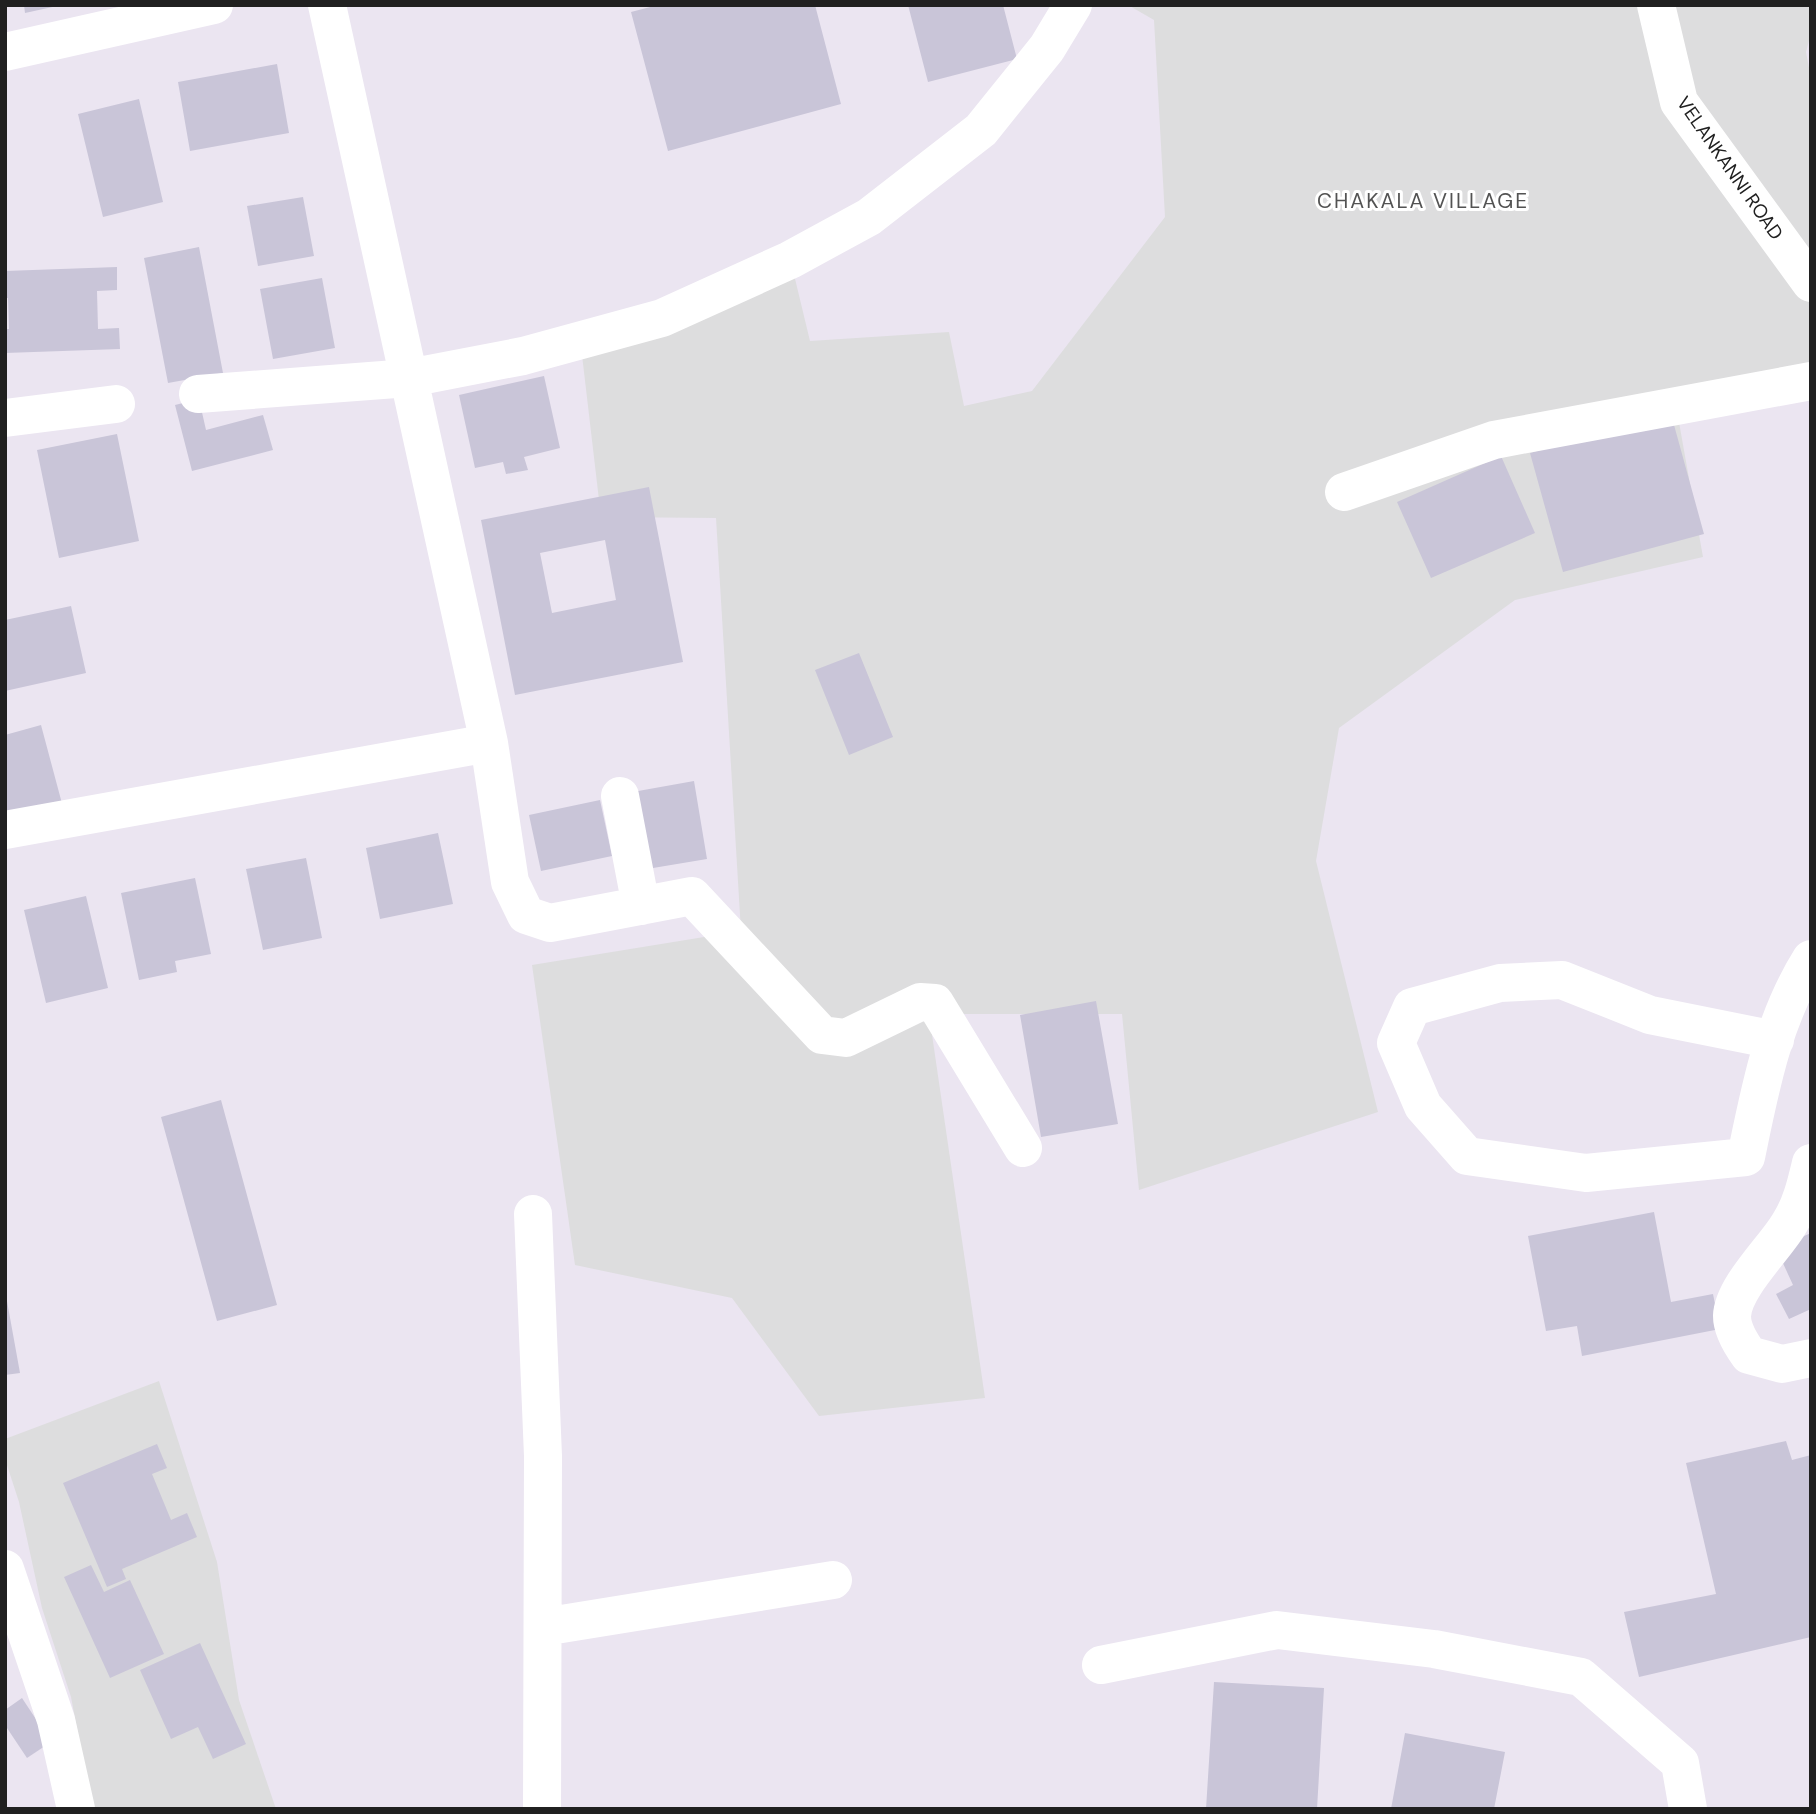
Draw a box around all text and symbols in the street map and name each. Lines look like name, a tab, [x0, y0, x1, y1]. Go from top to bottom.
street label: VELANKANNI ROAD	[1671, 91, 1789, 245]
district label: CHAKALA VILLAGE	[1317, 187, 1529, 215]

